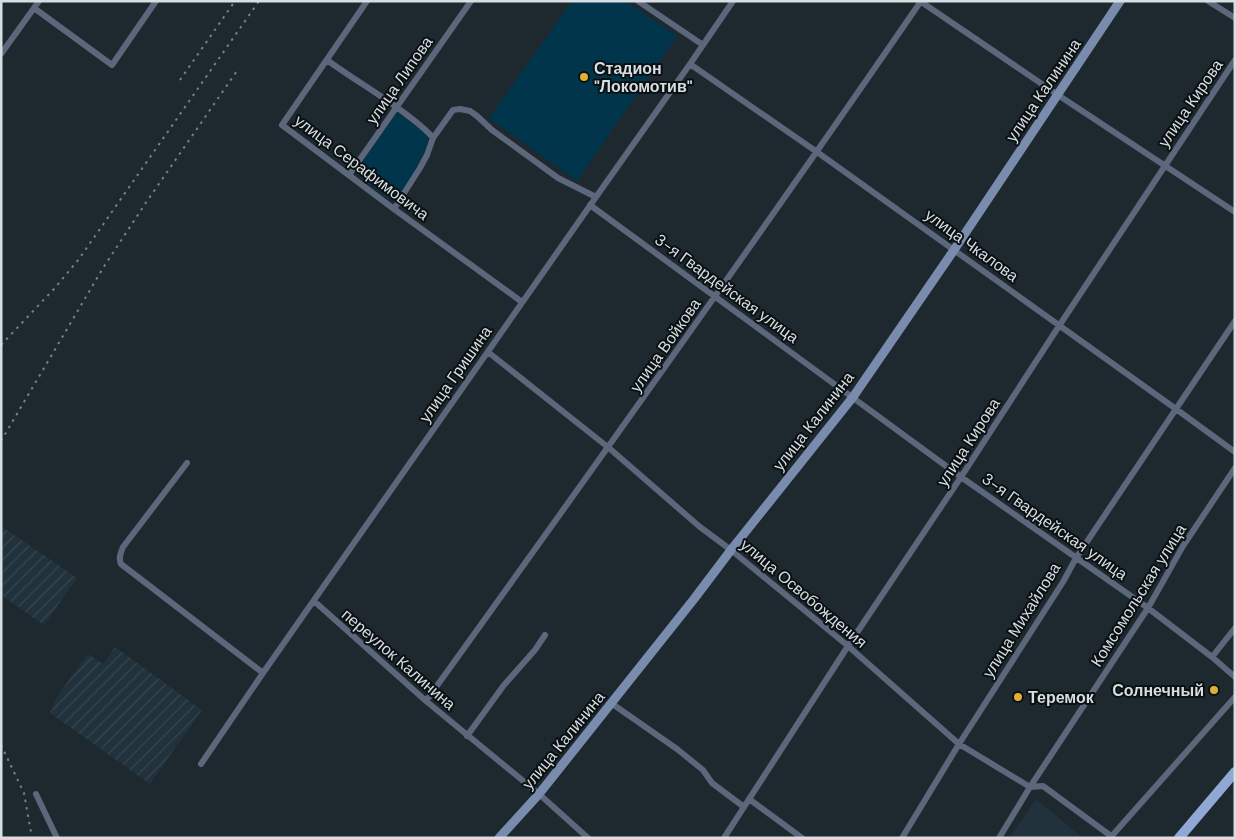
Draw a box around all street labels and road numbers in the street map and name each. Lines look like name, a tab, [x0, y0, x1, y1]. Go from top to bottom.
street label: улица Липова	[361, 32, 437, 128]
street label: улица Калинина	[1001, 34, 1086, 146]
street label: улица Кирова	[1153, 55, 1228, 151]
street label: улица Серафимовича	[290, 110, 433, 225]
street label: улица Чкалова	[921, 204, 1023, 287]
street label: 3-я Гвардейская улица	[651, 229, 803, 348]
street label: улица Войкова	[625, 294, 706, 396]
street label: улица Гришина	[414, 322, 497, 427]
street label: улица Калинина	[768, 367, 859, 475]
street label: улица Кирова	[932, 394, 1005, 491]
street label: 3-я Гвардейская улица	[978, 468, 1132, 585]
street label: Комсомольская улица	[1086, 520, 1191, 671]
street label: улица Освобождения	[736, 534, 871, 653]
street label: улица Михайлова	[978, 559, 1065, 682]
street label: переулок Калинина	[337, 604, 460, 715]
street label: улица Калинина	[517, 687, 609, 794]

